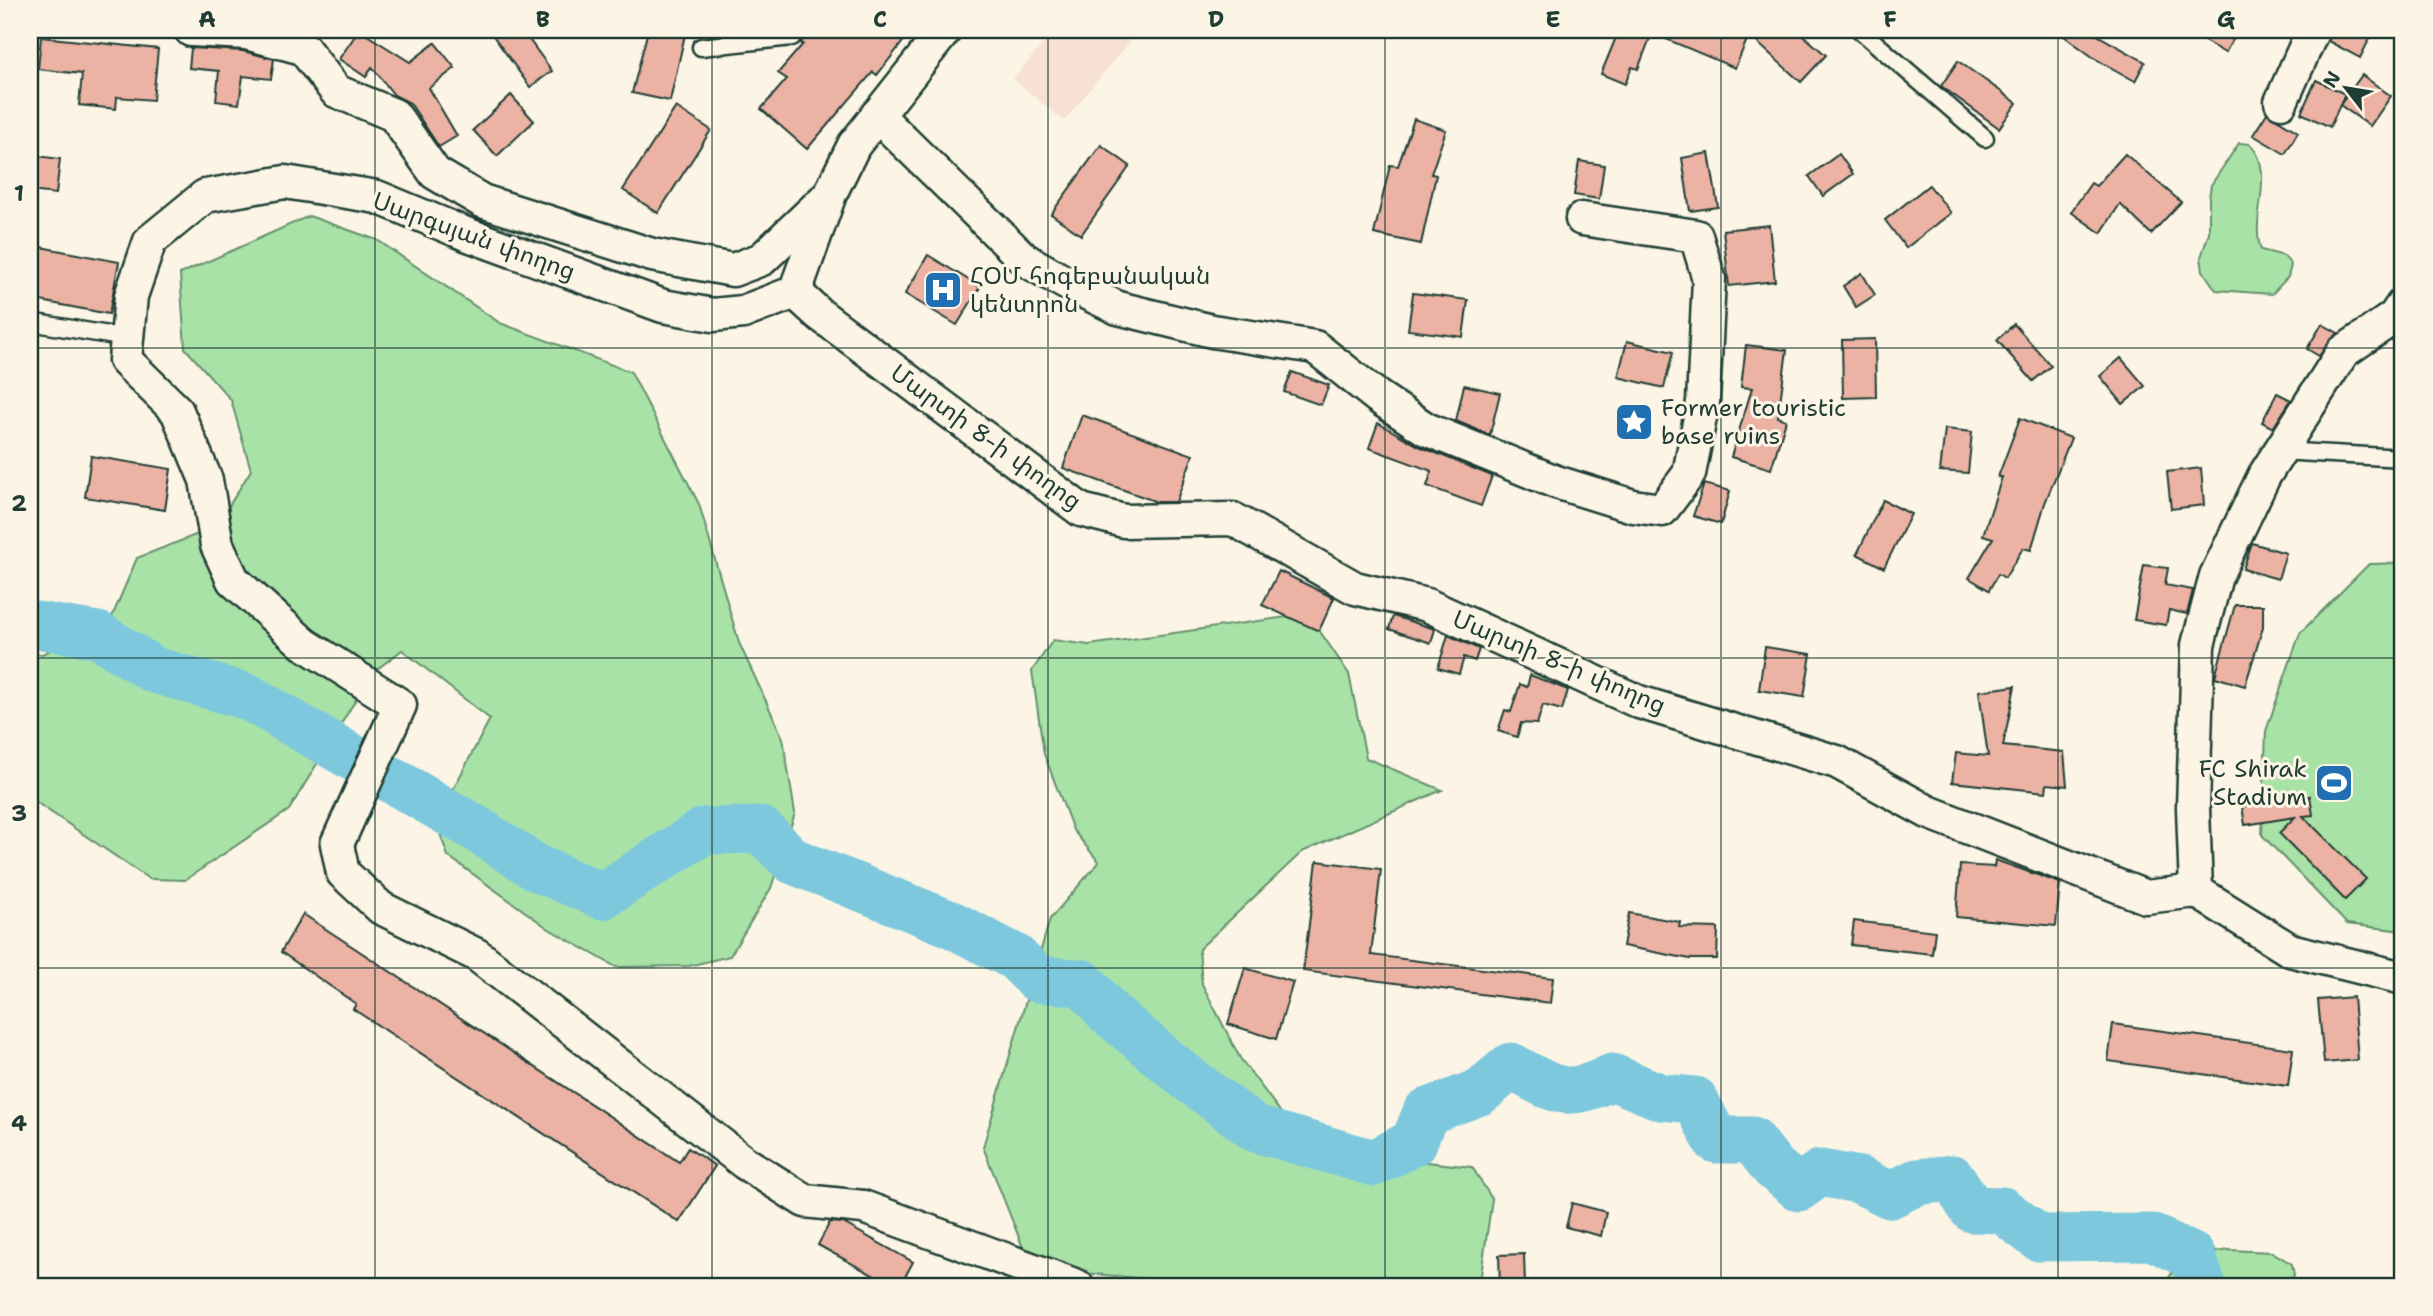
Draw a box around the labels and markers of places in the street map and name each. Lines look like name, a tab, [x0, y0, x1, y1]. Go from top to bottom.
place label: ՀՕՄ հոգեբանական կենտրոն	[970, 260, 1210, 320]
hospital icon: ՀՕՄ հոգեբանական կենտրոն	[922, 269, 964, 311]
place label: Former touristic base ruins	[1661, 392, 1846, 452]
place icon: Former touristic base ruins	[1613, 401, 1655, 443]
place label: FC Shirak Stadium	[2199, 753, 2307, 813]
sports icon: FC Shirak Stadium	[2313, 762, 2355, 804]

